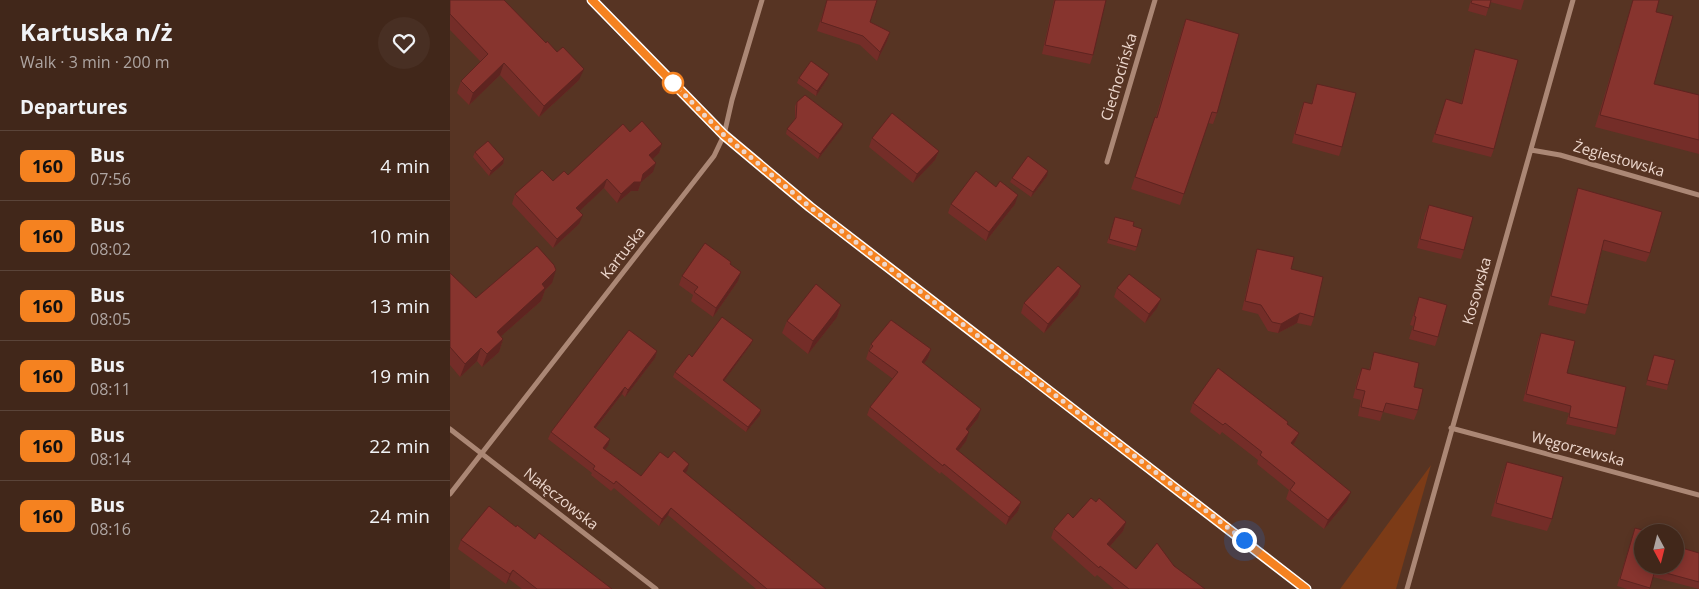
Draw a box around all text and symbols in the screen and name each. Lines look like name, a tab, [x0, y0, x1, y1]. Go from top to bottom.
text: Kartuska n/ż	[20, 15, 172, 48]
button: heart	[378, 17, 430, 69]
street label: Ciechocińska	[1095, 30, 1141, 123]
text: Walk · 3 min · 200 m	[20, 51, 170, 73]
unlabelled marker	[662, 72, 684, 94]
text: Departures	[20, 94, 127, 120]
street label: Żegiestowska	[1571, 135, 1667, 181]
text: Bus	[90, 142, 125, 168]
text: 4 min	[380, 153, 430, 179]
text: 160	[32, 154, 63, 178]
text: 07:56	[90, 168, 131, 190]
text: Bus	[90, 212, 125, 238]
street label: Kartuska	[595, 222, 649, 283]
text: 10 min	[369, 223, 430, 249]
text: 160	[32, 224, 63, 248]
text: 08:02	[90, 238, 131, 260]
street label: Kosowska	[1457, 255, 1495, 327]
text: Bus	[90, 282, 125, 308]
text: 13 min	[369, 293, 430, 319]
text: 160	[32, 294, 63, 318]
text: 08:05	[90, 308, 131, 330]
text: Bus	[90, 352, 125, 378]
text: 19 min	[369, 363, 430, 389]
text: 160	[32, 364, 63, 388]
text: 08:11	[90, 378, 131, 400]
text: Bus	[90, 422, 125, 448]
street label: Węgorzewska	[1529, 426, 1627, 470]
text: 22 min	[369, 433, 430, 459]
text: 160	[32, 434, 63, 458]
text: 08:14	[90, 448, 131, 470]
street label: Nałęczowska	[520, 463, 603, 534]
text: Bus	[90, 492, 125, 518]
text: 24 min	[369, 503, 430, 529]
text: 160	[32, 504, 63, 528]
text: 08:16	[90, 518, 131, 540]
north arrow	[1634, 524, 1684, 574]
map controls	[1634, 524, 1684, 574]
your location	[1232, 528, 1257, 553]

